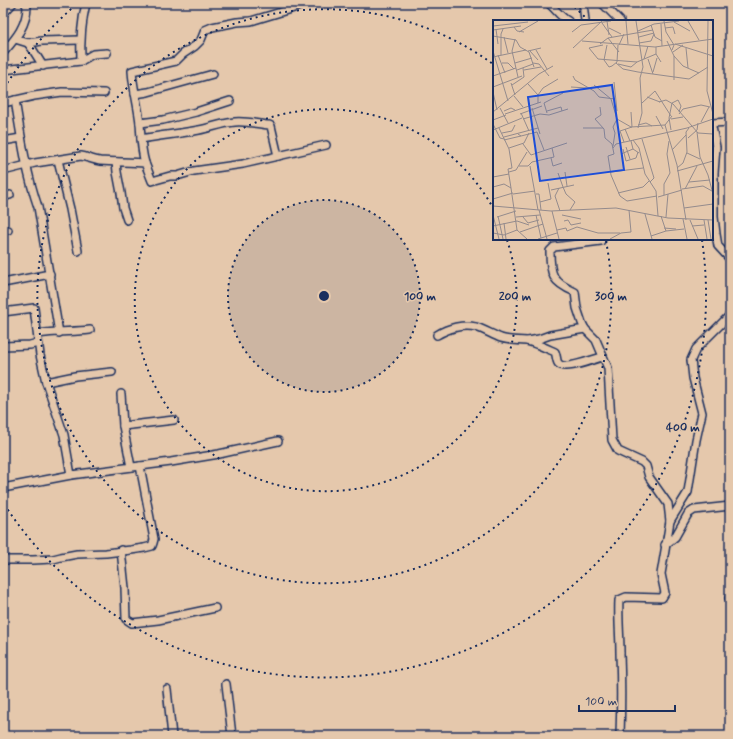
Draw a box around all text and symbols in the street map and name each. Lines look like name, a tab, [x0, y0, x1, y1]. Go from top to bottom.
inset map	[493, 20, 713, 240]
centre of rings	[317, 289, 331, 303]
text: 100 m	[404, 289, 437, 305]
text: 200 m	[499, 289, 532, 305]
text: 300 m	[595, 289, 628, 305]
text: 400 m	[666, 420, 700, 436]
scale bar	[579, 687, 675, 713]
text: 100 m	[585, 694, 617, 710]

